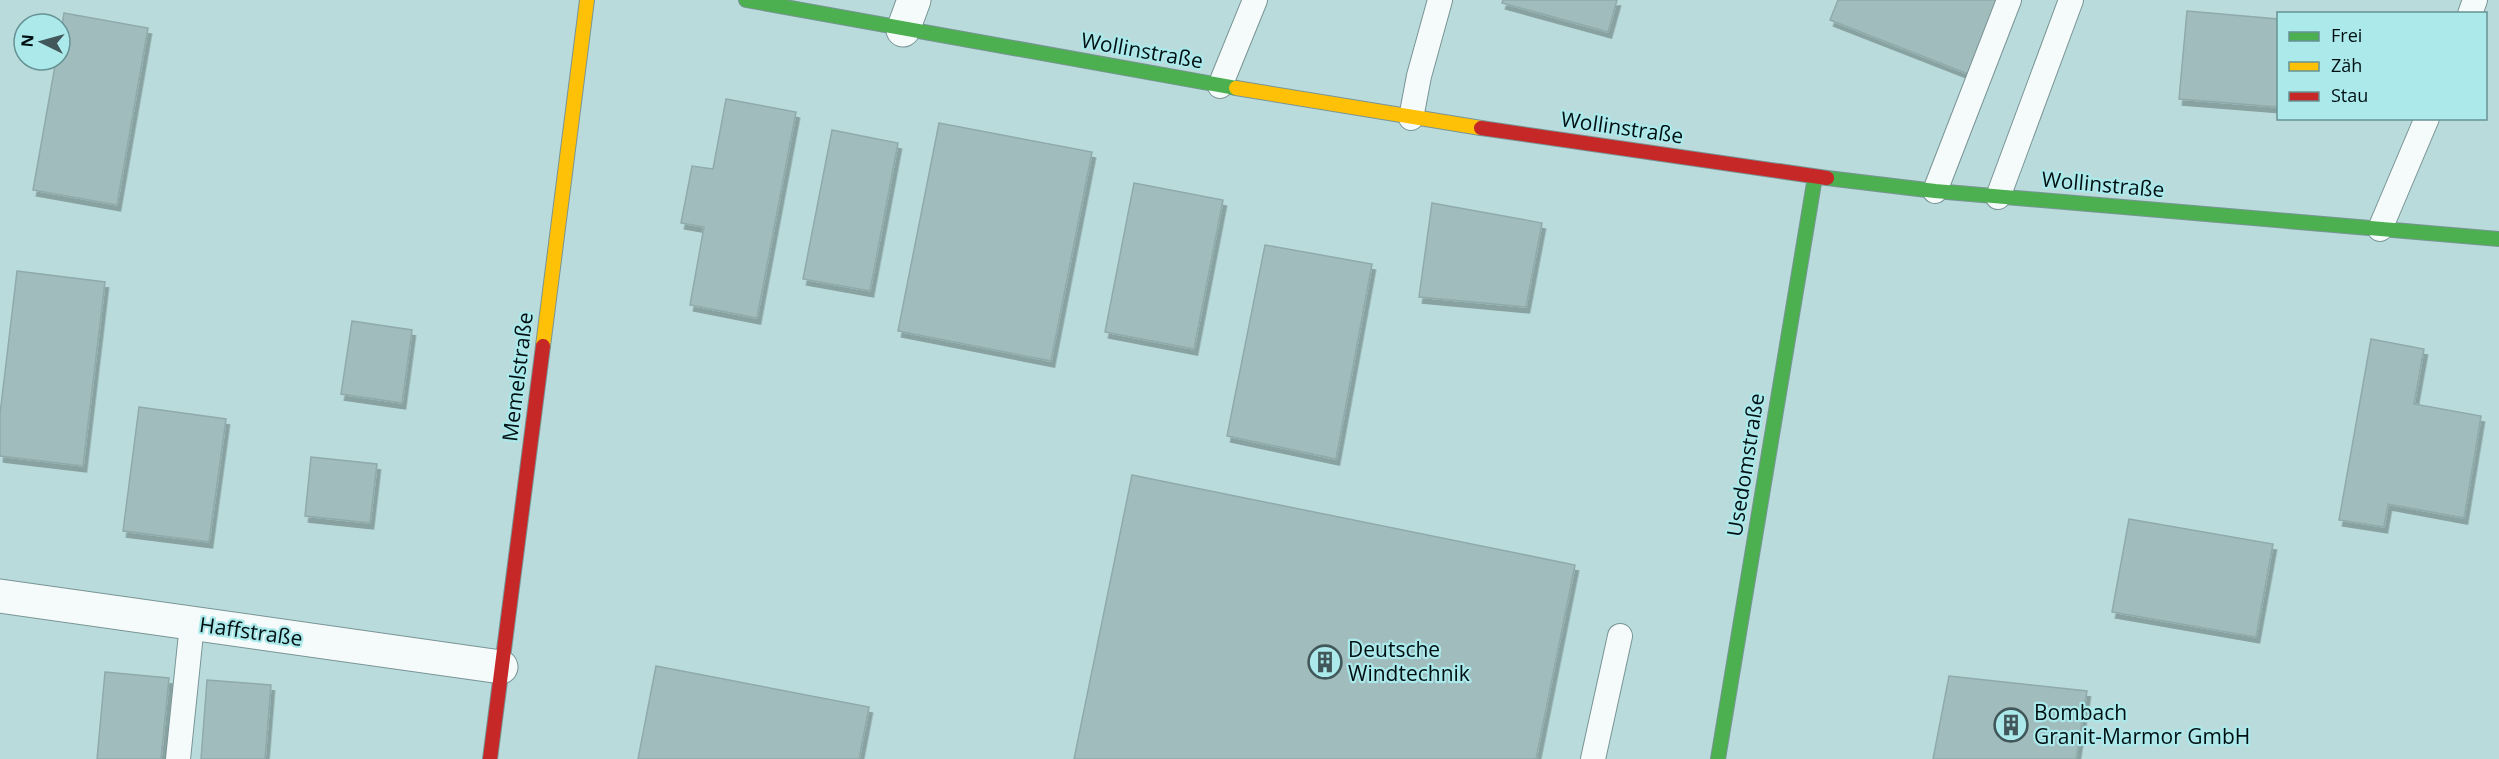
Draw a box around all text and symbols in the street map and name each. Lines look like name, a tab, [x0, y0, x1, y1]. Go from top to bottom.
north arrow	[12, 12, 72, 72]
legend	[2277, 12, 2487, 120]
text: Frei	[2331, 23, 2362, 47]
street label: Wollinstraße	[1079, 26, 1205, 75]
text: N	[16, 33, 39, 48]
text: Zäh	[2331, 53, 2362, 77]
text: Stau	[2331, 83, 2368, 107]
street label: Wollinstraße	[1559, 105, 1685, 149]
street label: Wollinstraße	[2040, 165, 2166, 203]
street label: Memelstraße	[495, 311, 539, 443]
street label: Usedomstraße	[1720, 391, 1770, 538]
street label: Haffstraße	[198, 610, 305, 652]
place label: Deutsche Windtechnik	[1348, 635, 1470, 687]
building icon: Deutsche Windtechnik	[1307, 644, 1343, 680]
place label: Bombach Granit-Marmor GmbH	[2034, 698, 2250, 750]
building icon: Bombach Granit-Marmor GmbH	[1993, 707, 2029, 743]

